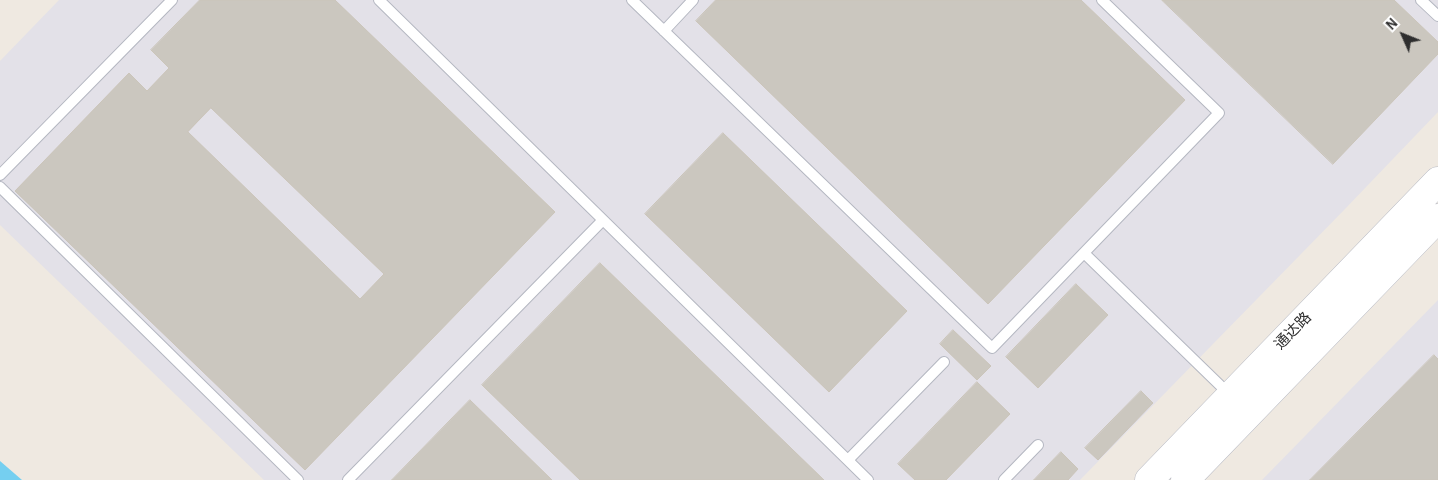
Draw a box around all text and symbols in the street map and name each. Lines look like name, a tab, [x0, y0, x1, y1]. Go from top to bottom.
north arrow	[1378, 10, 1428, 60]
text: N	[1384, 16, 1401, 33]
street label: 通达路	[1271, 309, 1315, 353]

